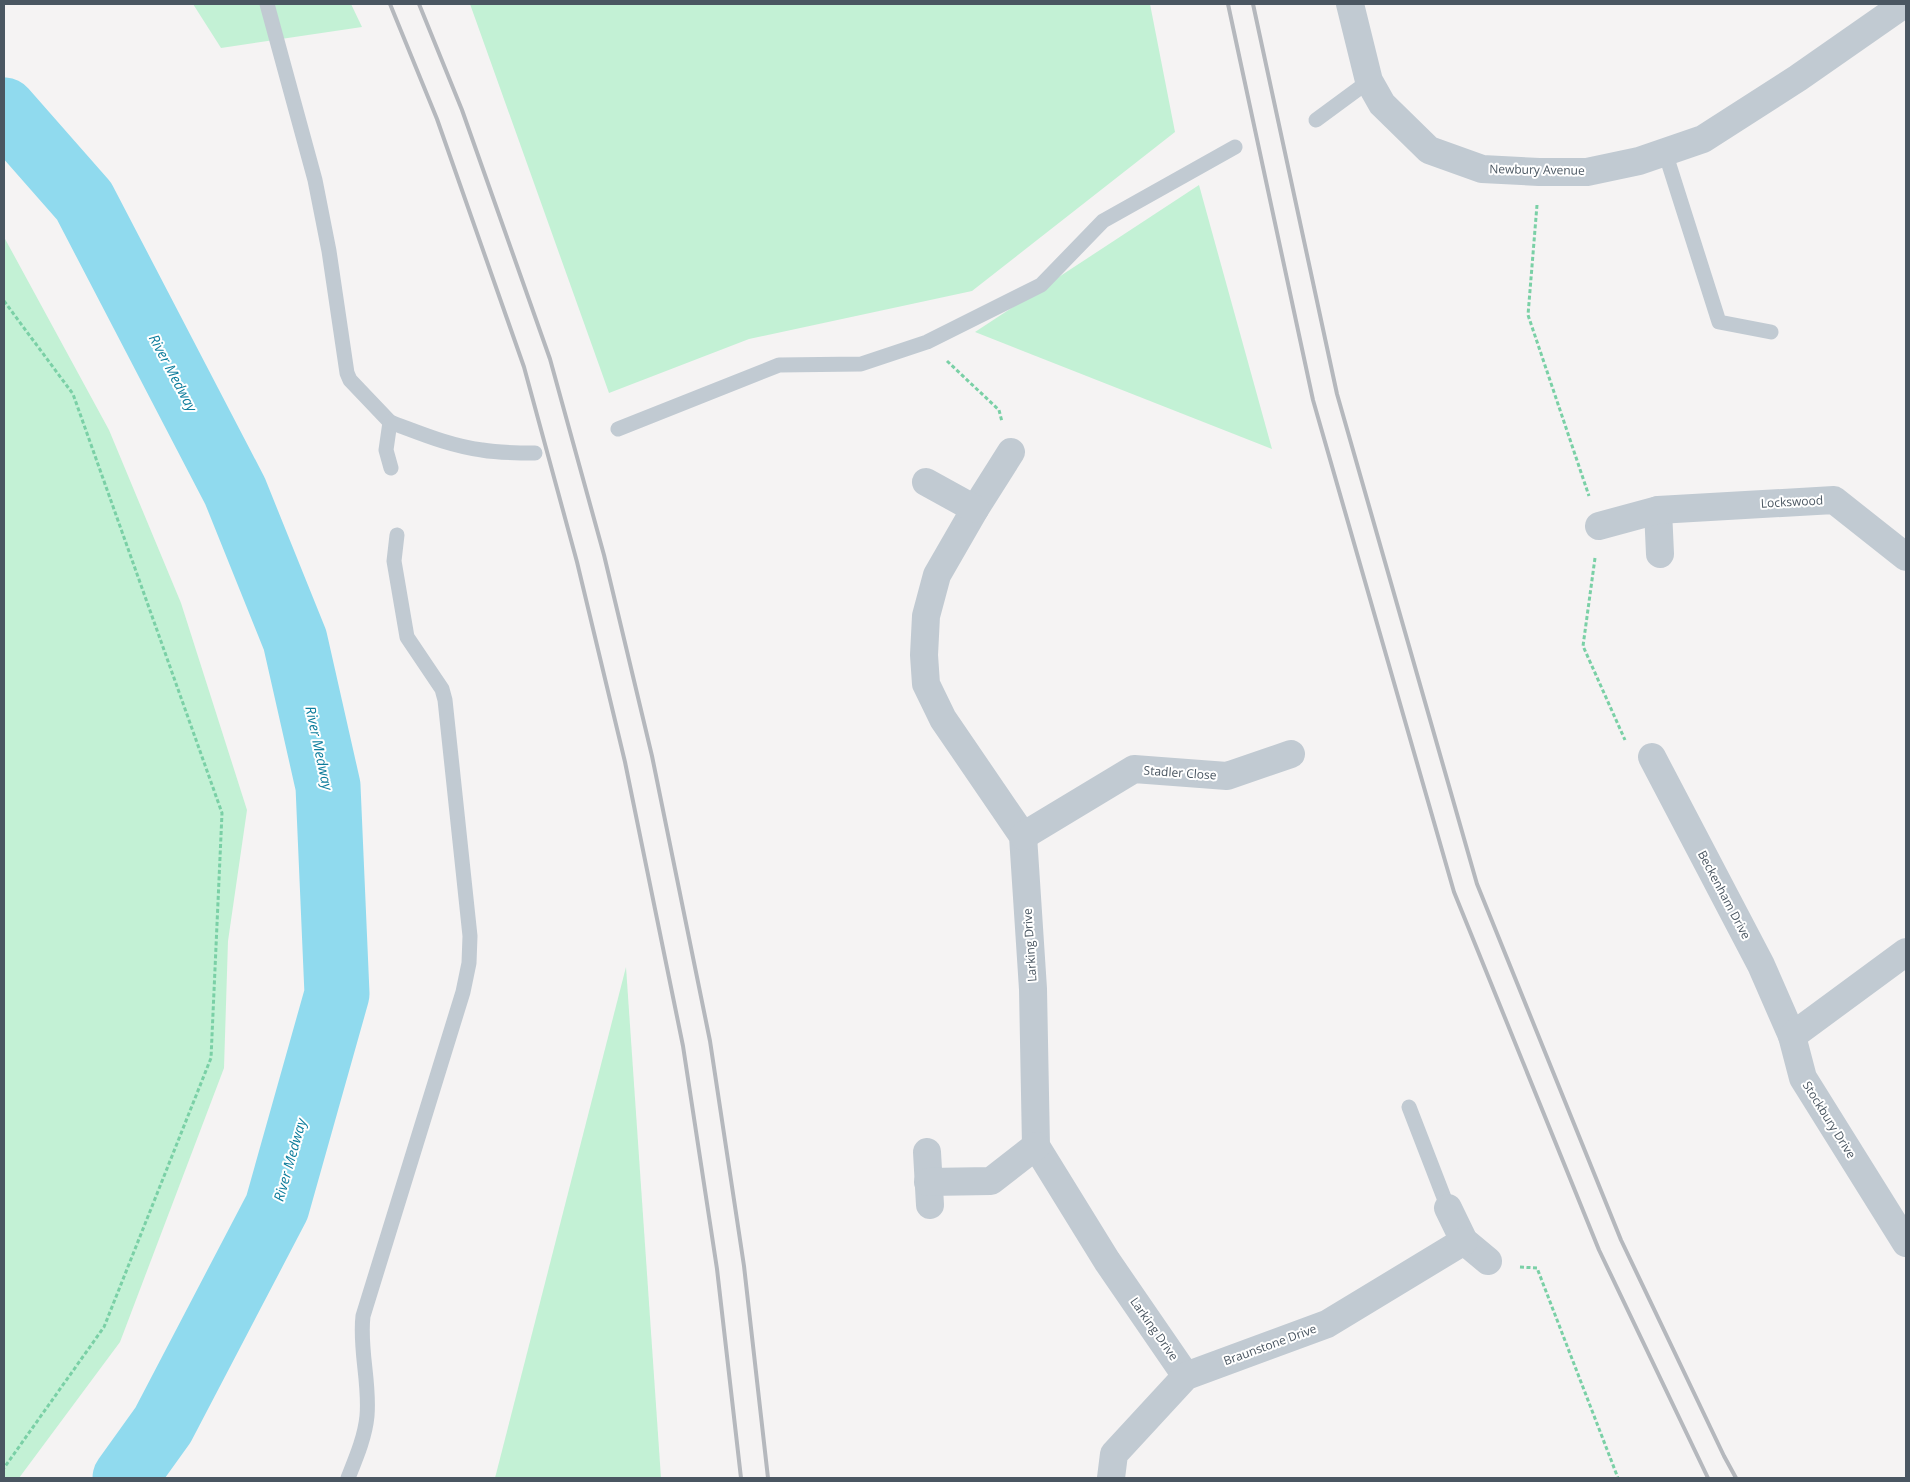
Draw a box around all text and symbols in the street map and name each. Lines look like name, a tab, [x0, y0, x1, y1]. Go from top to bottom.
street label: Newbury Avenue	[1489, 160, 1585, 179]
water label: River Medway	[145, 331, 203, 416]
street label: Lockswood	[1760, 491, 1824, 512]
water label: River Medway	[301, 704, 338, 793]
street label: Stadler Close	[1143, 761, 1217, 784]
street label: Beckenham Drive	[1694, 847, 1755, 942]
street label: Larking Drive	[1018, 908, 1041, 982]
street label: Stockbury Drive	[1799, 1078, 1860, 1162]
water label: River Medway	[269, 1115, 311, 1203]
street label: Larking Drive	[1126, 1294, 1183, 1364]
street label: Braunstone Drive	[1221, 1320, 1319, 1369]

